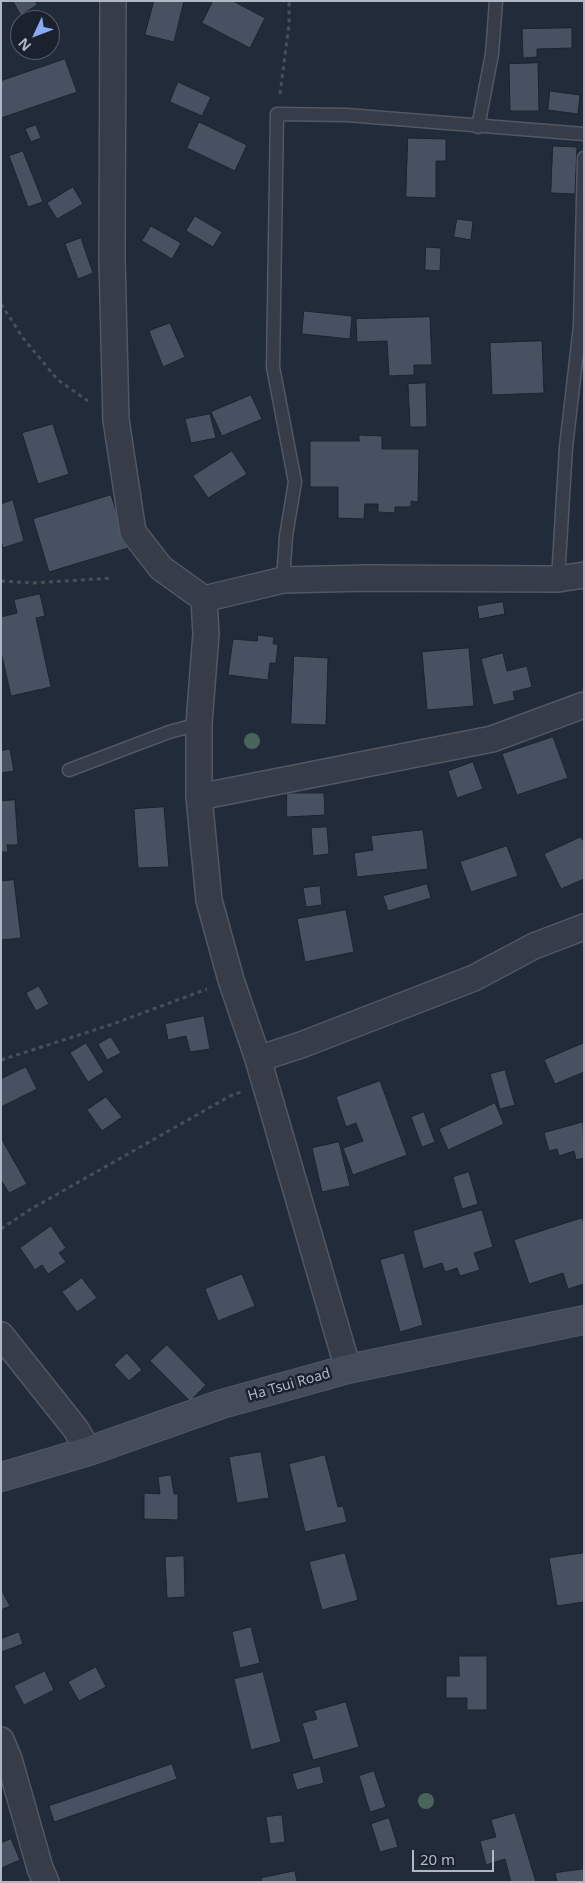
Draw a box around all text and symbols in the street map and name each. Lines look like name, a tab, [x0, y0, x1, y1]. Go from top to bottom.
north arrow	[10, 10, 60, 60]
text: N	[14, 34, 35, 56]
street label: Ha Tsui Road	[246, 1365, 332, 1405]
scale bar	[415, 1840, 498, 1872]
text: 20 m	[420, 1849, 455, 1869]

